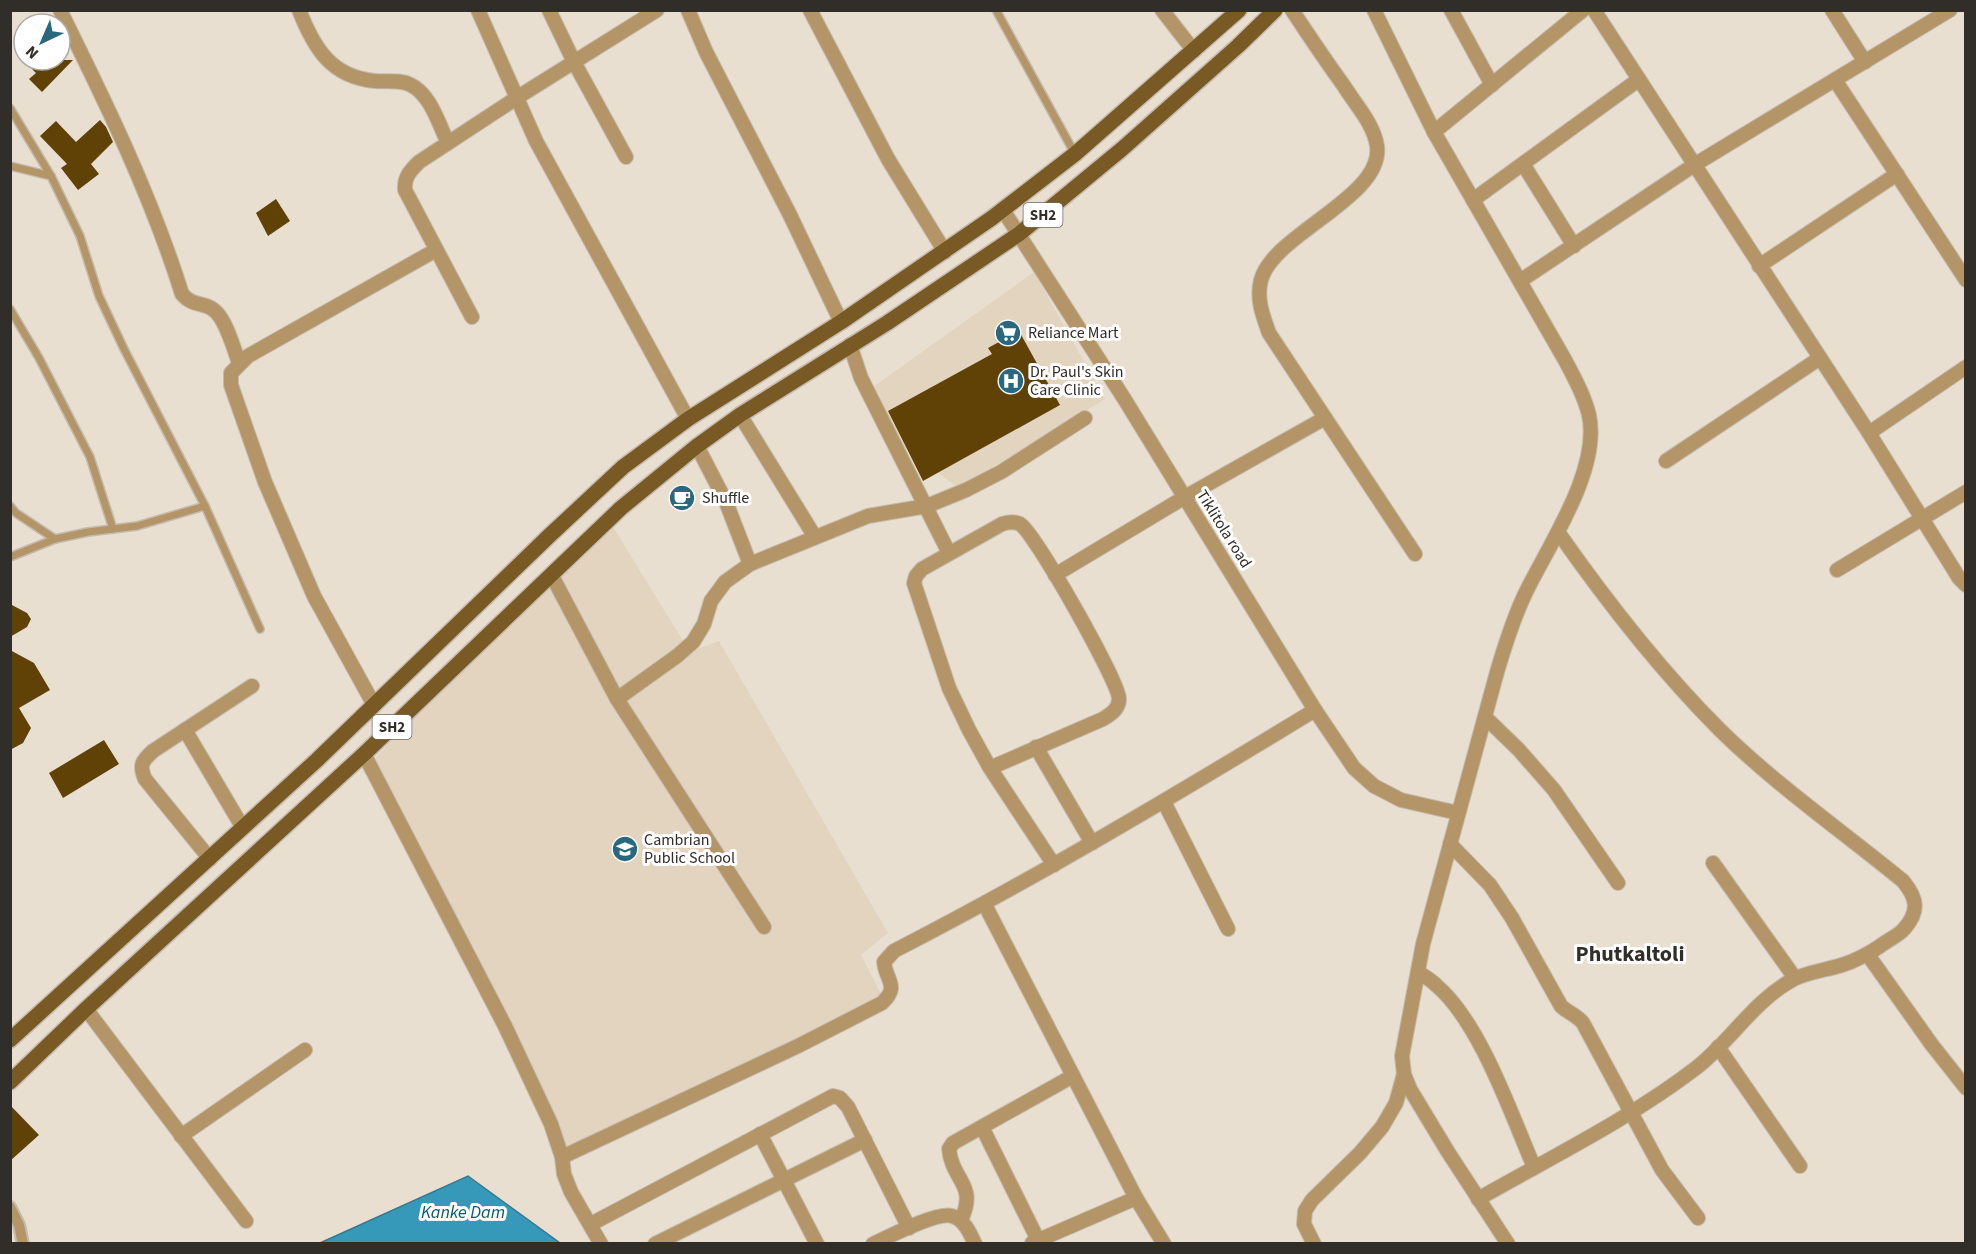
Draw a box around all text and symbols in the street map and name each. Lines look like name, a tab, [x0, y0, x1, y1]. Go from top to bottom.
north arrow	[12, 12, 72, 72]
text: N	[21, 40, 44, 64]
road number: SH2	[1024, 203, 1062, 227]
supermarket icon: Reliance Mart	[993, 318, 1023, 348]
place label: Reliance Mart	[1028, 322, 1119, 344]
place label: Dr. Paul's Skin Care Clinic	[1030, 361, 1124, 401]
hospital icon: Dr. Paul's Skin Care Clinic	[996, 366, 1026, 396]
cafe icon: Shuffle	[667, 483, 697, 513]
street label: Tiklitola road	[1191, 486, 1257, 572]
place label: Shuffle	[702, 487, 749, 509]
road number: SH2	[372, 715, 412, 739]
place label: Cambrian Public School	[644, 829, 735, 869]
school or university icon: Cambrian Public School	[610, 834, 640, 864]
district label: Phutkaltoli	[1576, 938, 1684, 970]
water label: Kanke Dam	[421, 1200, 505, 1225]

